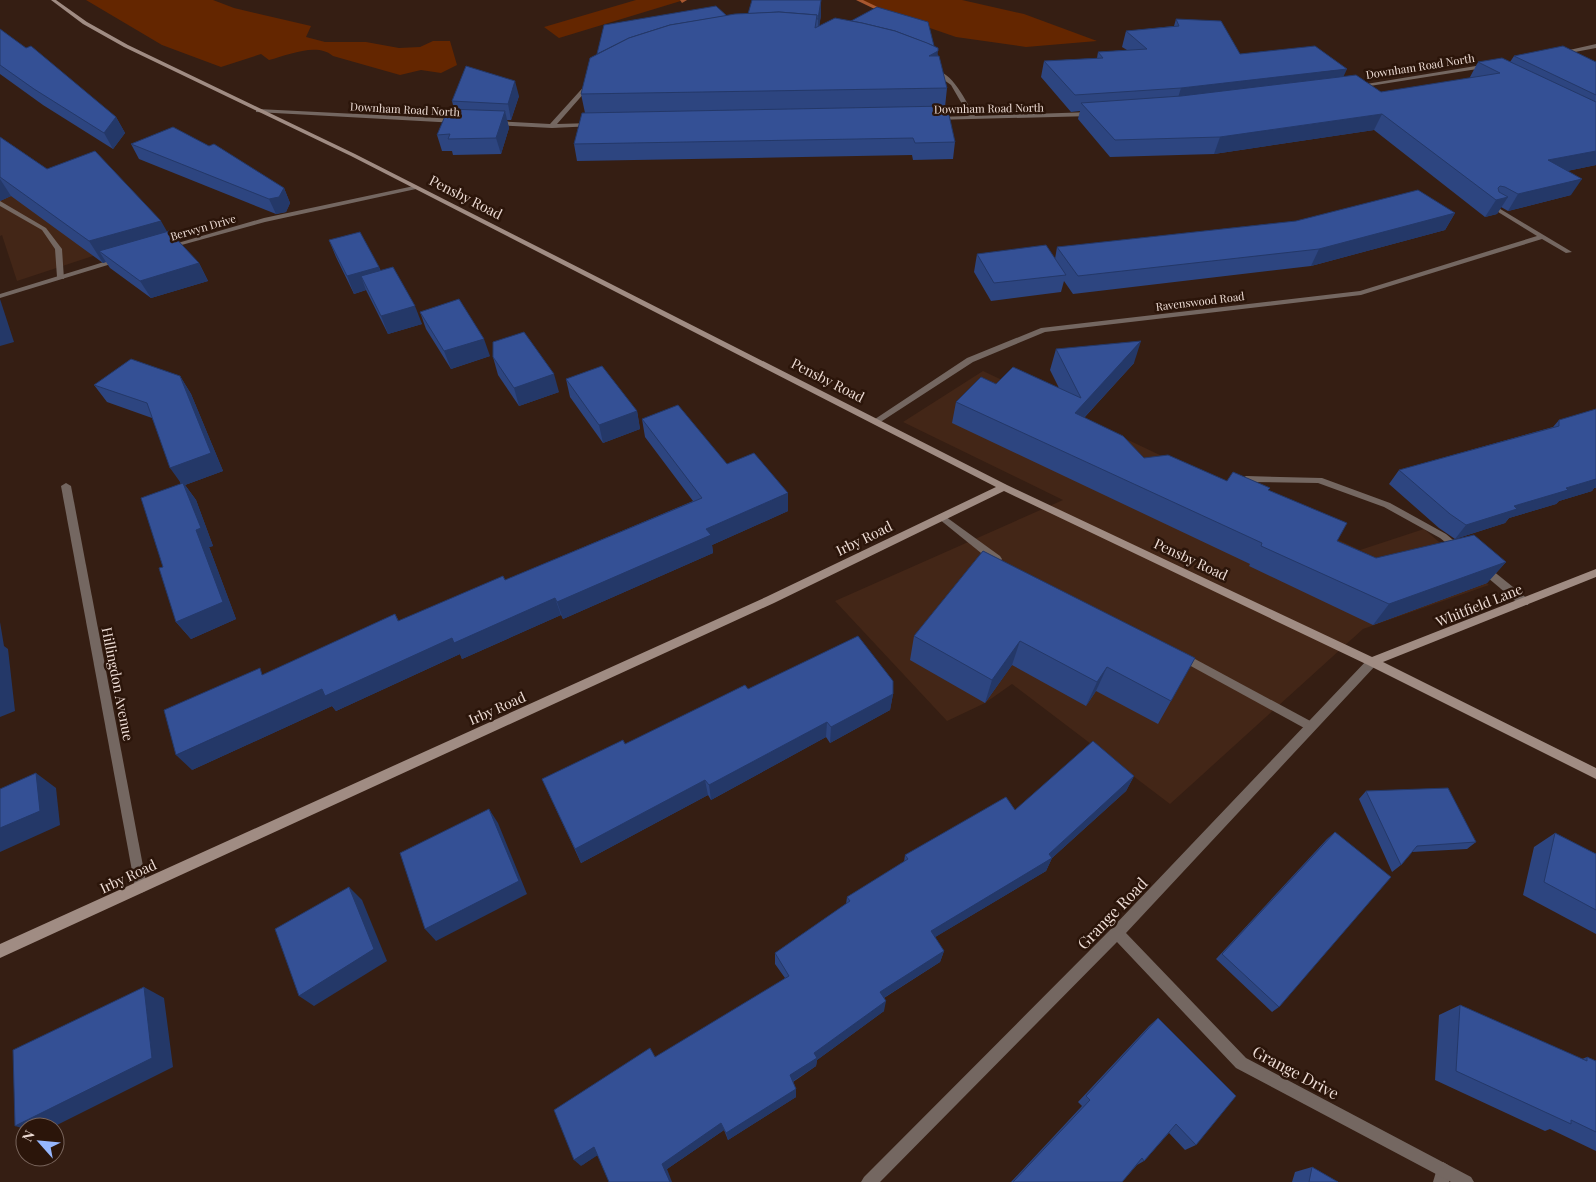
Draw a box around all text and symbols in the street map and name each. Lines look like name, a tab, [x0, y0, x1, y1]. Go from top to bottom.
street label: Downham Road North	[1364, 50, 1476, 82]
street label: Downham Road North	[350, 99, 461, 119]
street label: Downham Road North	[934, 100, 1045, 116]
street label: Pensby Road	[426, 170, 506, 224]
street label: Berwyn Drive	[168, 210, 238, 244]
street label: Ravenswood Road	[1155, 288, 1246, 314]
street label: Pensby Road	[788, 353, 868, 407]
street label: Irby Road	[833, 516, 895, 560]
street label: Pensby Road	[1151, 534, 1231, 584]
street label: Whitfield Lane	[1432, 579, 1525, 631]
street label: Hillingdon Avenue	[98, 625, 138, 743]
street label: Irby Road	[466, 687, 528, 729]
street label: Irby Road	[97, 855, 159, 897]
street label: Grange Road	[1072, 872, 1152, 954]
street label: Grange Drive	[1249, 1040, 1343, 1104]
north arrow	[15, 1117, 65, 1167]
text: N	[17, 1127, 39, 1145]

